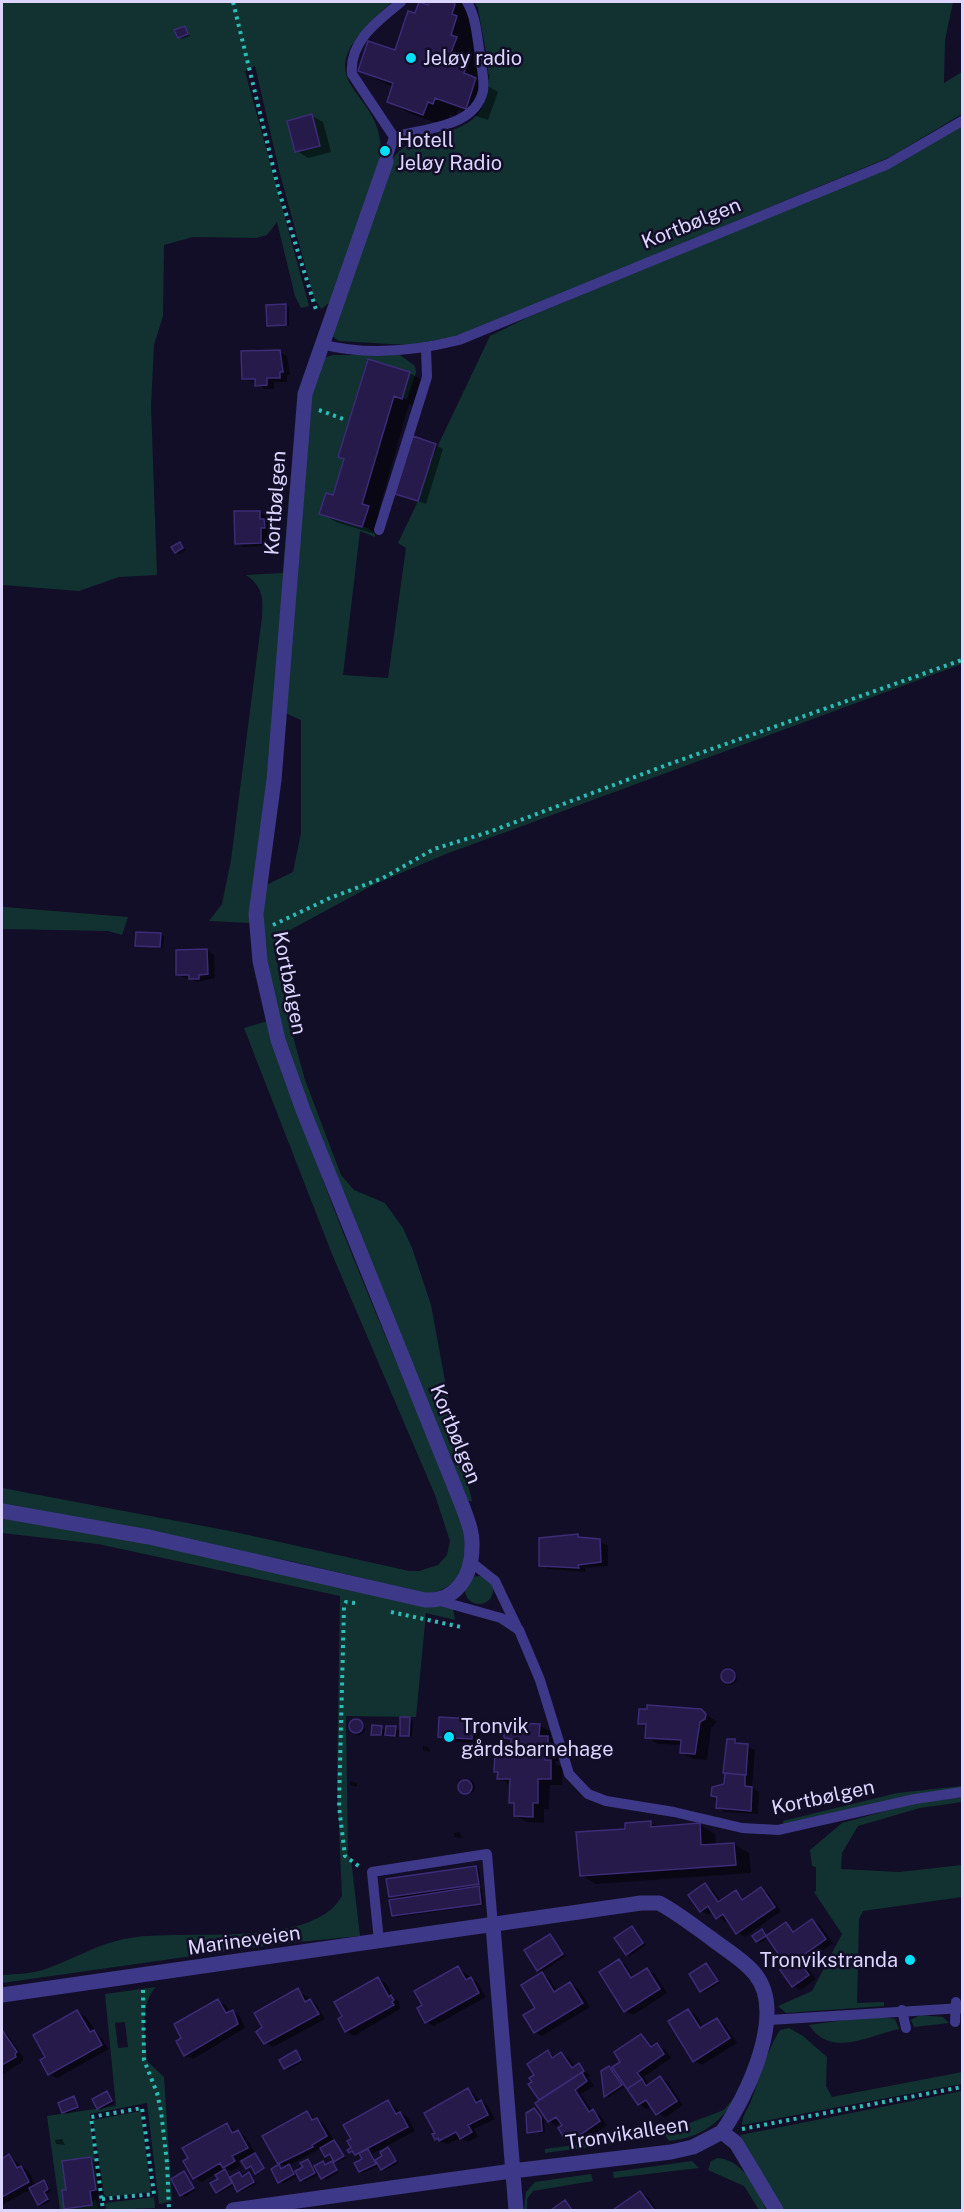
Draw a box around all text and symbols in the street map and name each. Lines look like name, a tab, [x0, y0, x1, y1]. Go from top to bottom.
place label: Jeløy radio	[423, 46, 522, 70]
marker: Jeløy radio	[404, 51, 418, 65]
place label: Hotell Jeløy Radio	[397, 128, 502, 175]
marker: Hotell Jeløy Radio	[378, 144, 392, 158]
street label: Kortbølgen	[638, 192, 744, 254]
street label: Kortbølgen	[259, 450, 291, 556]
street label: Kortbølgen	[268, 929, 312, 1037]
street label: Kortbølgen	[425, 1381, 487, 1487]
place label: Tronvik gårdsbarnehage	[461, 1714, 613, 1761]
marker: Tronvik gårdsbarnehage	[442, 1730, 456, 1744]
street label: Kortbølgen	[769, 1774, 877, 1820]
street label: Marineveien	[186, 1920, 302, 1960]
place label: Tronvikstranda	[760, 1948, 898, 1972]
marker: Tronvikstranda	[903, 1953, 917, 1967]
street label: Tronvikalleen	[564, 2111, 690, 2155]

